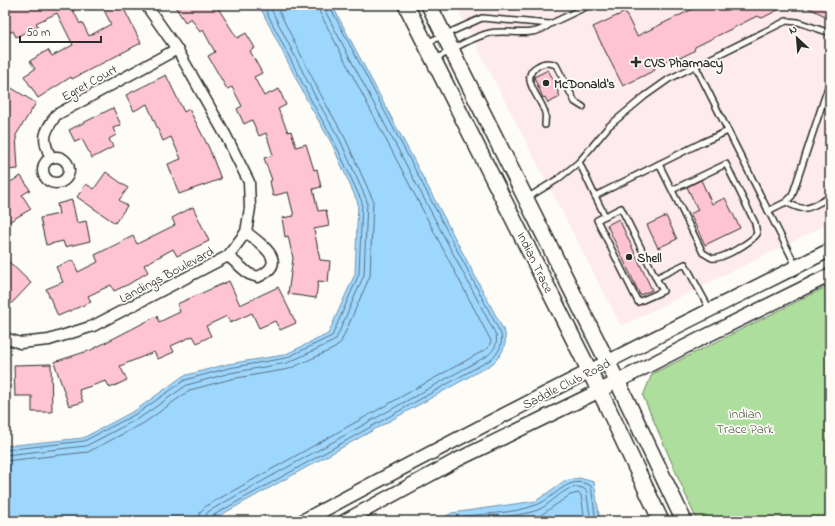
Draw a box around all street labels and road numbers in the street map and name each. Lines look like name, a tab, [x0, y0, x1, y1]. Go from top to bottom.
street label: Egret Court	[58, 60, 122, 107]
street label: Indian Trace	[512, 229, 558, 297]
street label: Landings Boulevard	[116, 242, 218, 309]
street label: Saddle Club Road	[519, 354, 615, 415]

